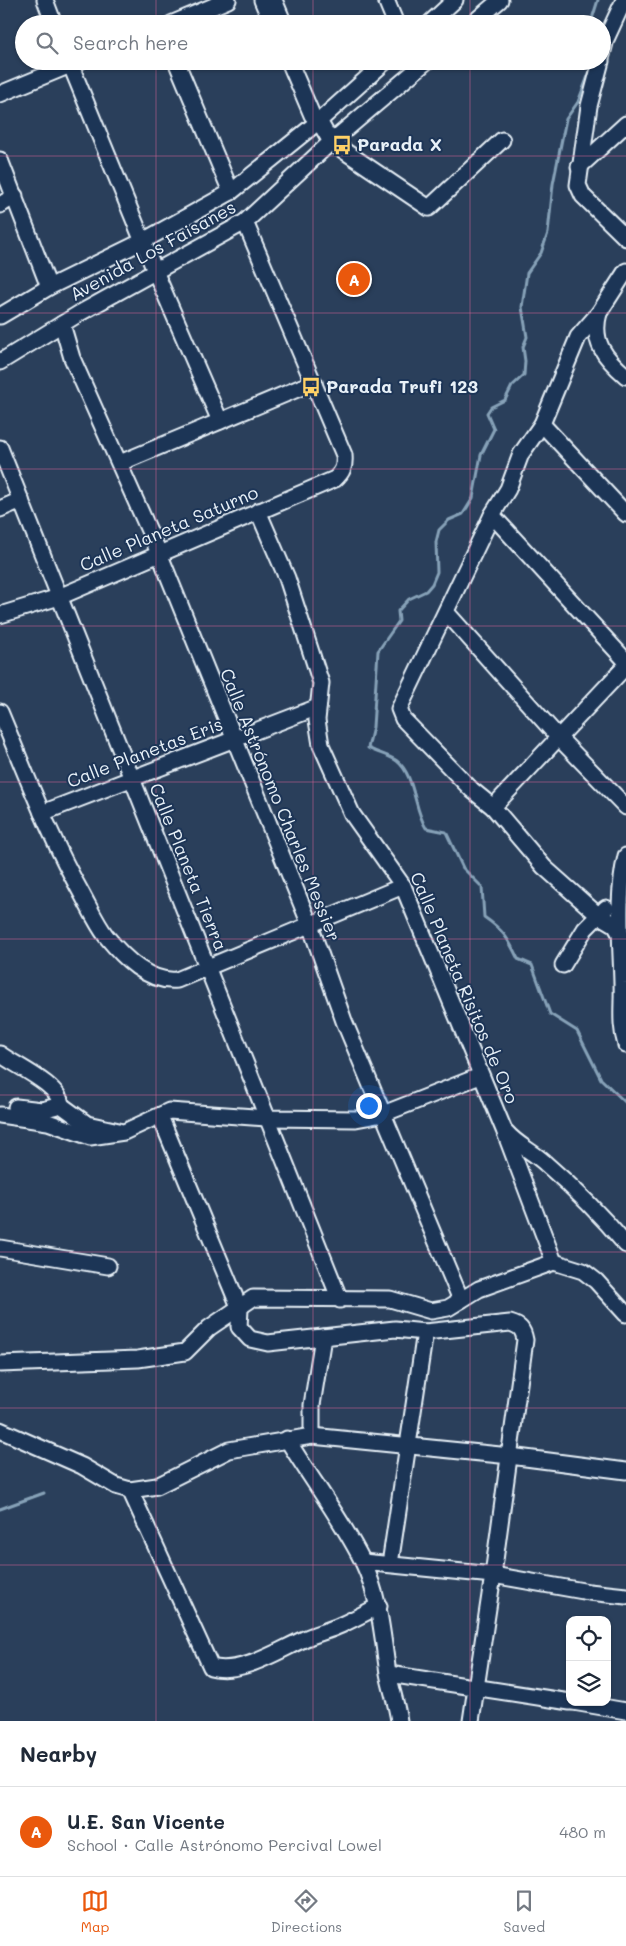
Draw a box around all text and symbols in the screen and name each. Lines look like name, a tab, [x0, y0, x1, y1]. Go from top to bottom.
search box	[15, 15, 611, 70]
icon: search	[33, 29, 61, 57]
text: Search here	[73, 30, 189, 55]
place label: Parada X	[357, 132, 442, 156]
bus stop icon: Parada X	[331, 134, 353, 156]
street label: Avenida Los Faisanes	[65, 194, 240, 306]
pin: A	[338, 260, 370, 298]
place label: Parada Trufi 123	[326, 374, 478, 398]
bus stop icon: Parada Trufi 123	[300, 376, 322, 398]
street label: Calle Planeta Saturno	[76, 479, 262, 577]
street label: Calle Astrónomo Charles Messier	[215, 665, 347, 945]
street label: Calle Planetas Eris	[63, 711, 226, 793]
street label: Calle Planeta Tierra	[144, 779, 234, 954]
street label: Calle Planeta Risitos de Oro	[405, 868, 525, 1107]
your location	[356, 1093, 382, 1119]
map controls	[566, 1616, 611, 1706]
button: locate	[566, 1616, 611, 1661]
button: layers	[566, 1661, 611, 1706]
text: Nearby	[20, 1740, 97, 1767]
text: U.E. San Vicente	[67, 1809, 225, 1834]
text: A	[30, 1821, 42, 1842]
text: 480 m	[559, 1821, 606, 1842]
text: School · Calle Astrónomo Percival Lowel	[67, 1834, 382, 1855]
tab: Map	[81, 1887, 109, 1936]
tab: Directions	[271, 1887, 342, 1936]
tab: Saved	[504, 1887, 545, 1936]

